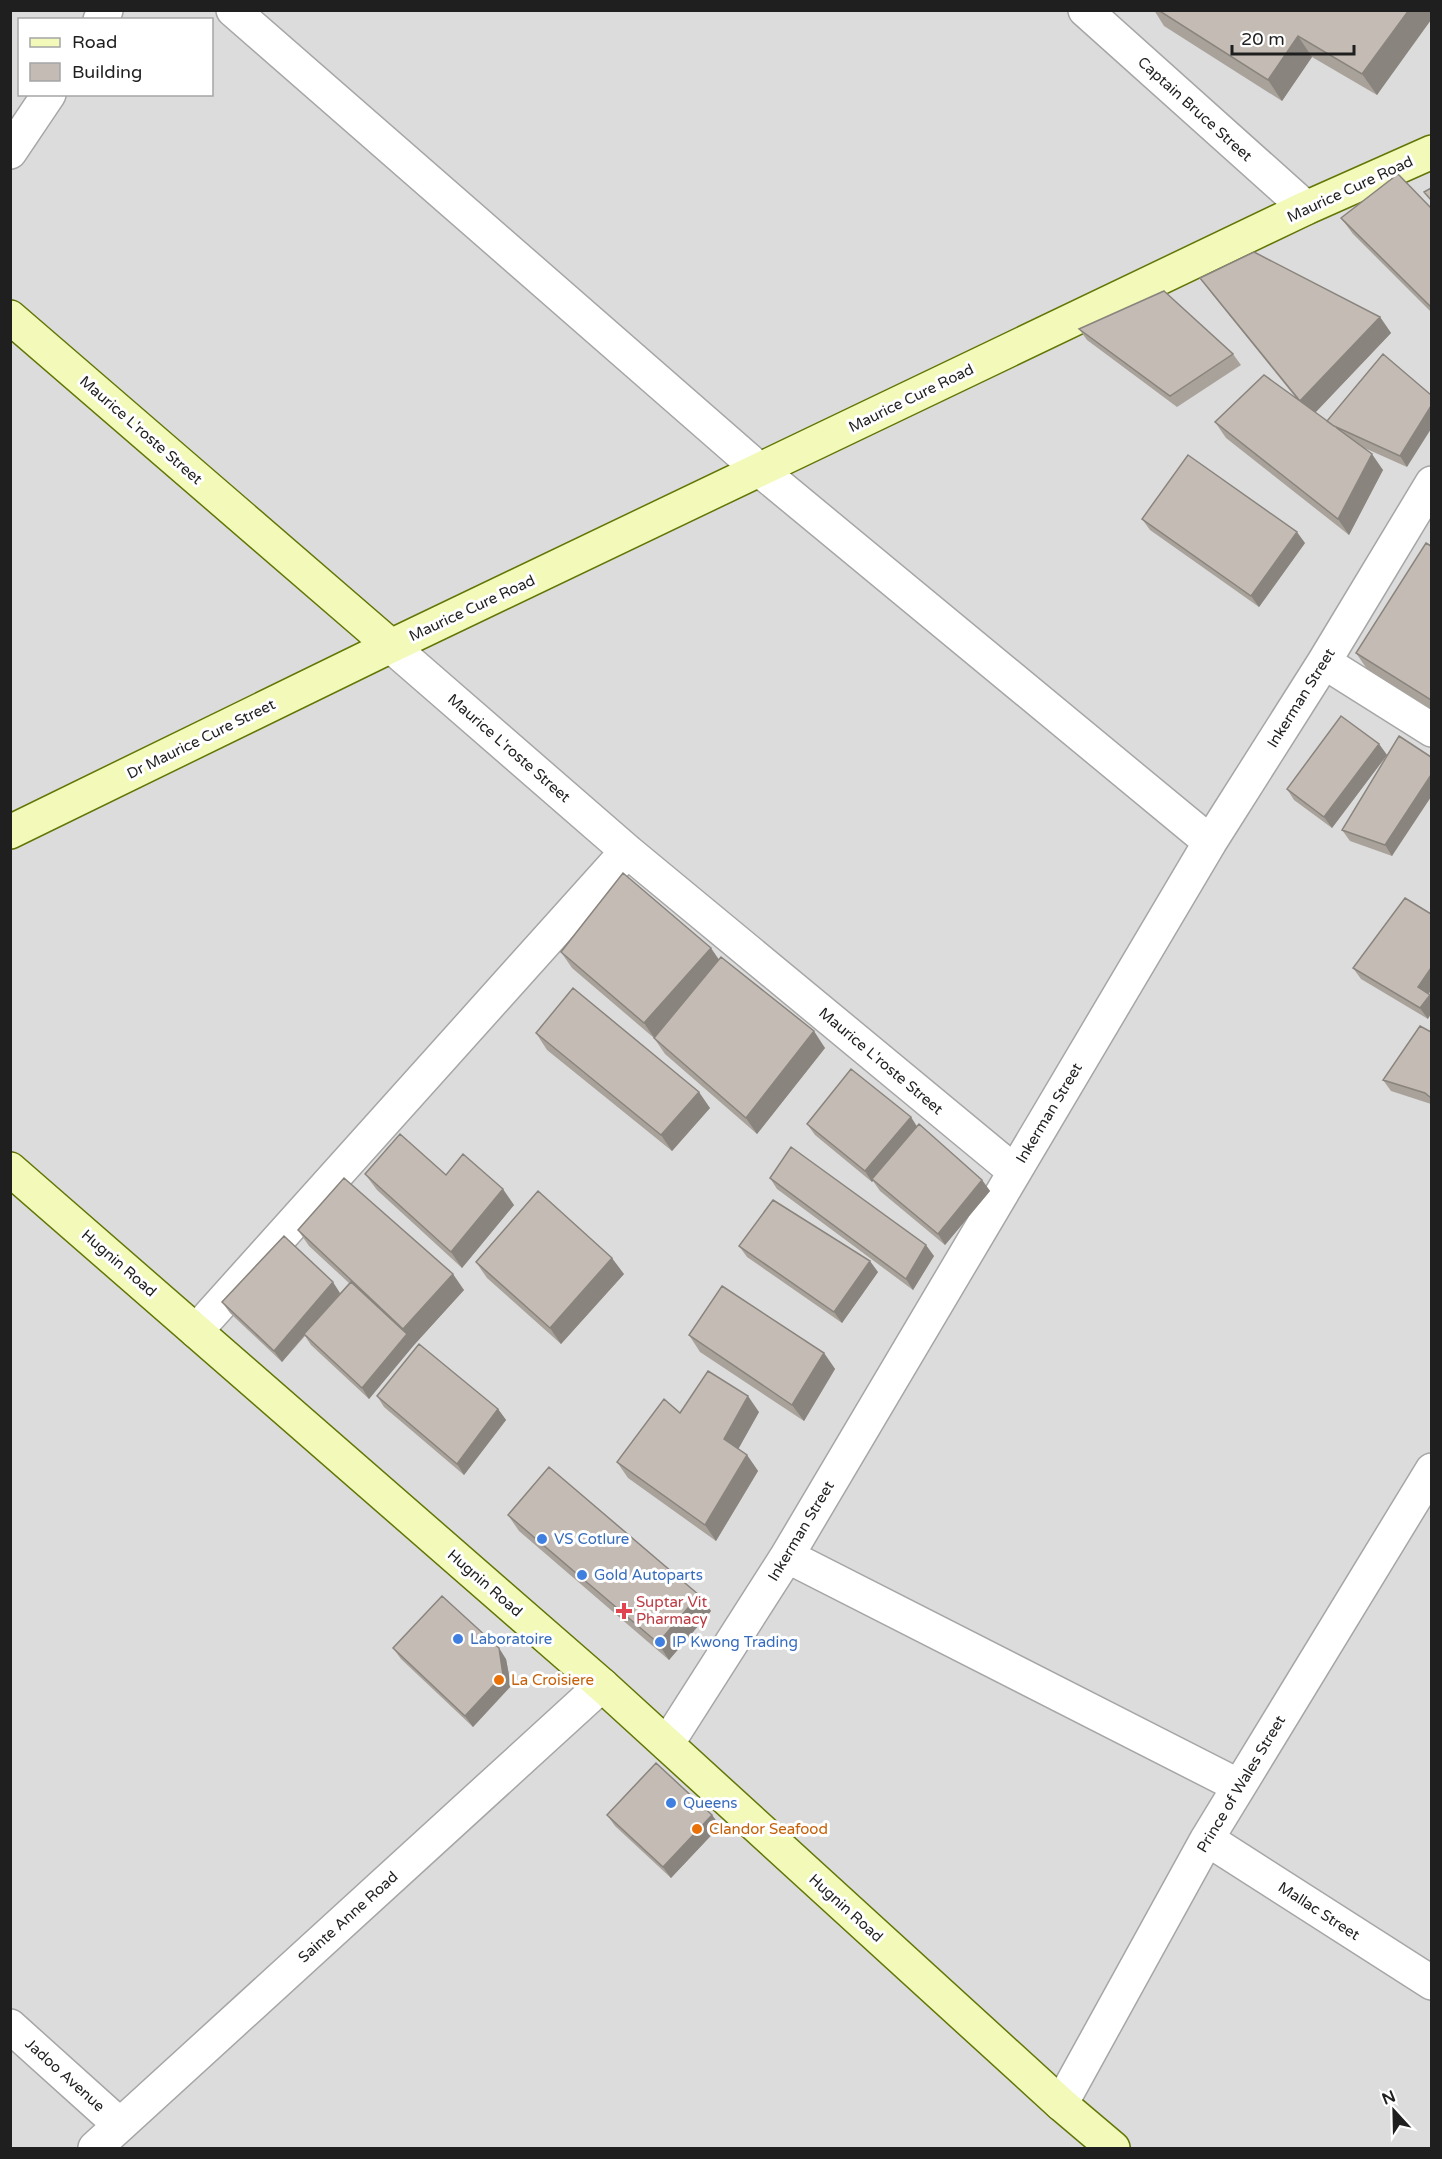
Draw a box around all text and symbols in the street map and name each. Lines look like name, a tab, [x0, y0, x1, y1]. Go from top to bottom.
legend	[18, 18, 213, 96]
scale bar	[1232, 18, 1354, 56]
text: 20 m	[1241, 28, 1285, 50]
text: Road	[72, 31, 117, 53]
street label: Captain Bruce Street	[1134, 53, 1256, 165]
text: Building	[72, 61, 142, 83]
street label: Maurice Cure Road	[1284, 152, 1416, 226]
street label: Maurice Cure Road	[846, 360, 976, 436]
street label: Maurice L'roste Street	[76, 372, 206, 488]
street label: Maurice Cure Road	[406, 571, 538, 645]
street label: Inkerman Street	[1263, 645, 1339, 751]
street label: Maurice L'roste Street	[444, 690, 574, 806]
street label: Dr Maurice Cure Street	[124, 695, 278, 783]
street label: Maurice L'roste Street	[815, 1004, 947, 1118]
street label: Inkerman Street	[1012, 1059, 1086, 1166]
street label: Hugnin Road	[78, 1226, 160, 1300]
street label: Inkerman Street	[764, 1477, 838, 1584]
place label: VS Cotlure	[554, 1530, 629, 1548]
marker: VS Cotlure	[535, 1532, 549, 1546]
street label: Hugnin Road	[444, 1546, 526, 1620]
place label: Gold Autoparts	[594, 1566, 703, 1584]
marker: Gold Autoparts	[575, 1568, 589, 1582]
place label: Suptar Vit Pharmacy	[636, 1593, 708, 1628]
marker: Suptar Vit Pharmacy	[617, 1604, 631, 1618]
place label: Laboratoire	[470, 1630, 552, 1648]
marker: Laboratoire	[451, 1632, 465, 1646]
place label: IP Kwong Trading	[672, 1633, 798, 1651]
marker: IP Kwong Trading	[653, 1635, 667, 1649]
place label: La Croisiere	[511, 1671, 594, 1689]
marker: La Croisiere	[492, 1673, 506, 1687]
street label: Prince of Wales Street	[1193, 1712, 1289, 1856]
place label: Queens	[683, 1794, 738, 1812]
marker: Queens	[664, 1796, 678, 1810]
place label: Clandor Seafood	[709, 1820, 828, 1838]
marker: Clandor Seafood	[690, 1822, 704, 1836]
street label: Sainte Anne Road	[294, 1868, 402, 1966]
street label: Hugnin Road	[805, 1870, 887, 1946]
street label: Mallac Street	[1275, 1878, 1363, 1944]
street label: Jadoo Avenue	[22, 2035, 108, 2115]
north arrow	[1364, 2081, 1424, 2141]
text: N	[1379, 2086, 1398, 2110]

